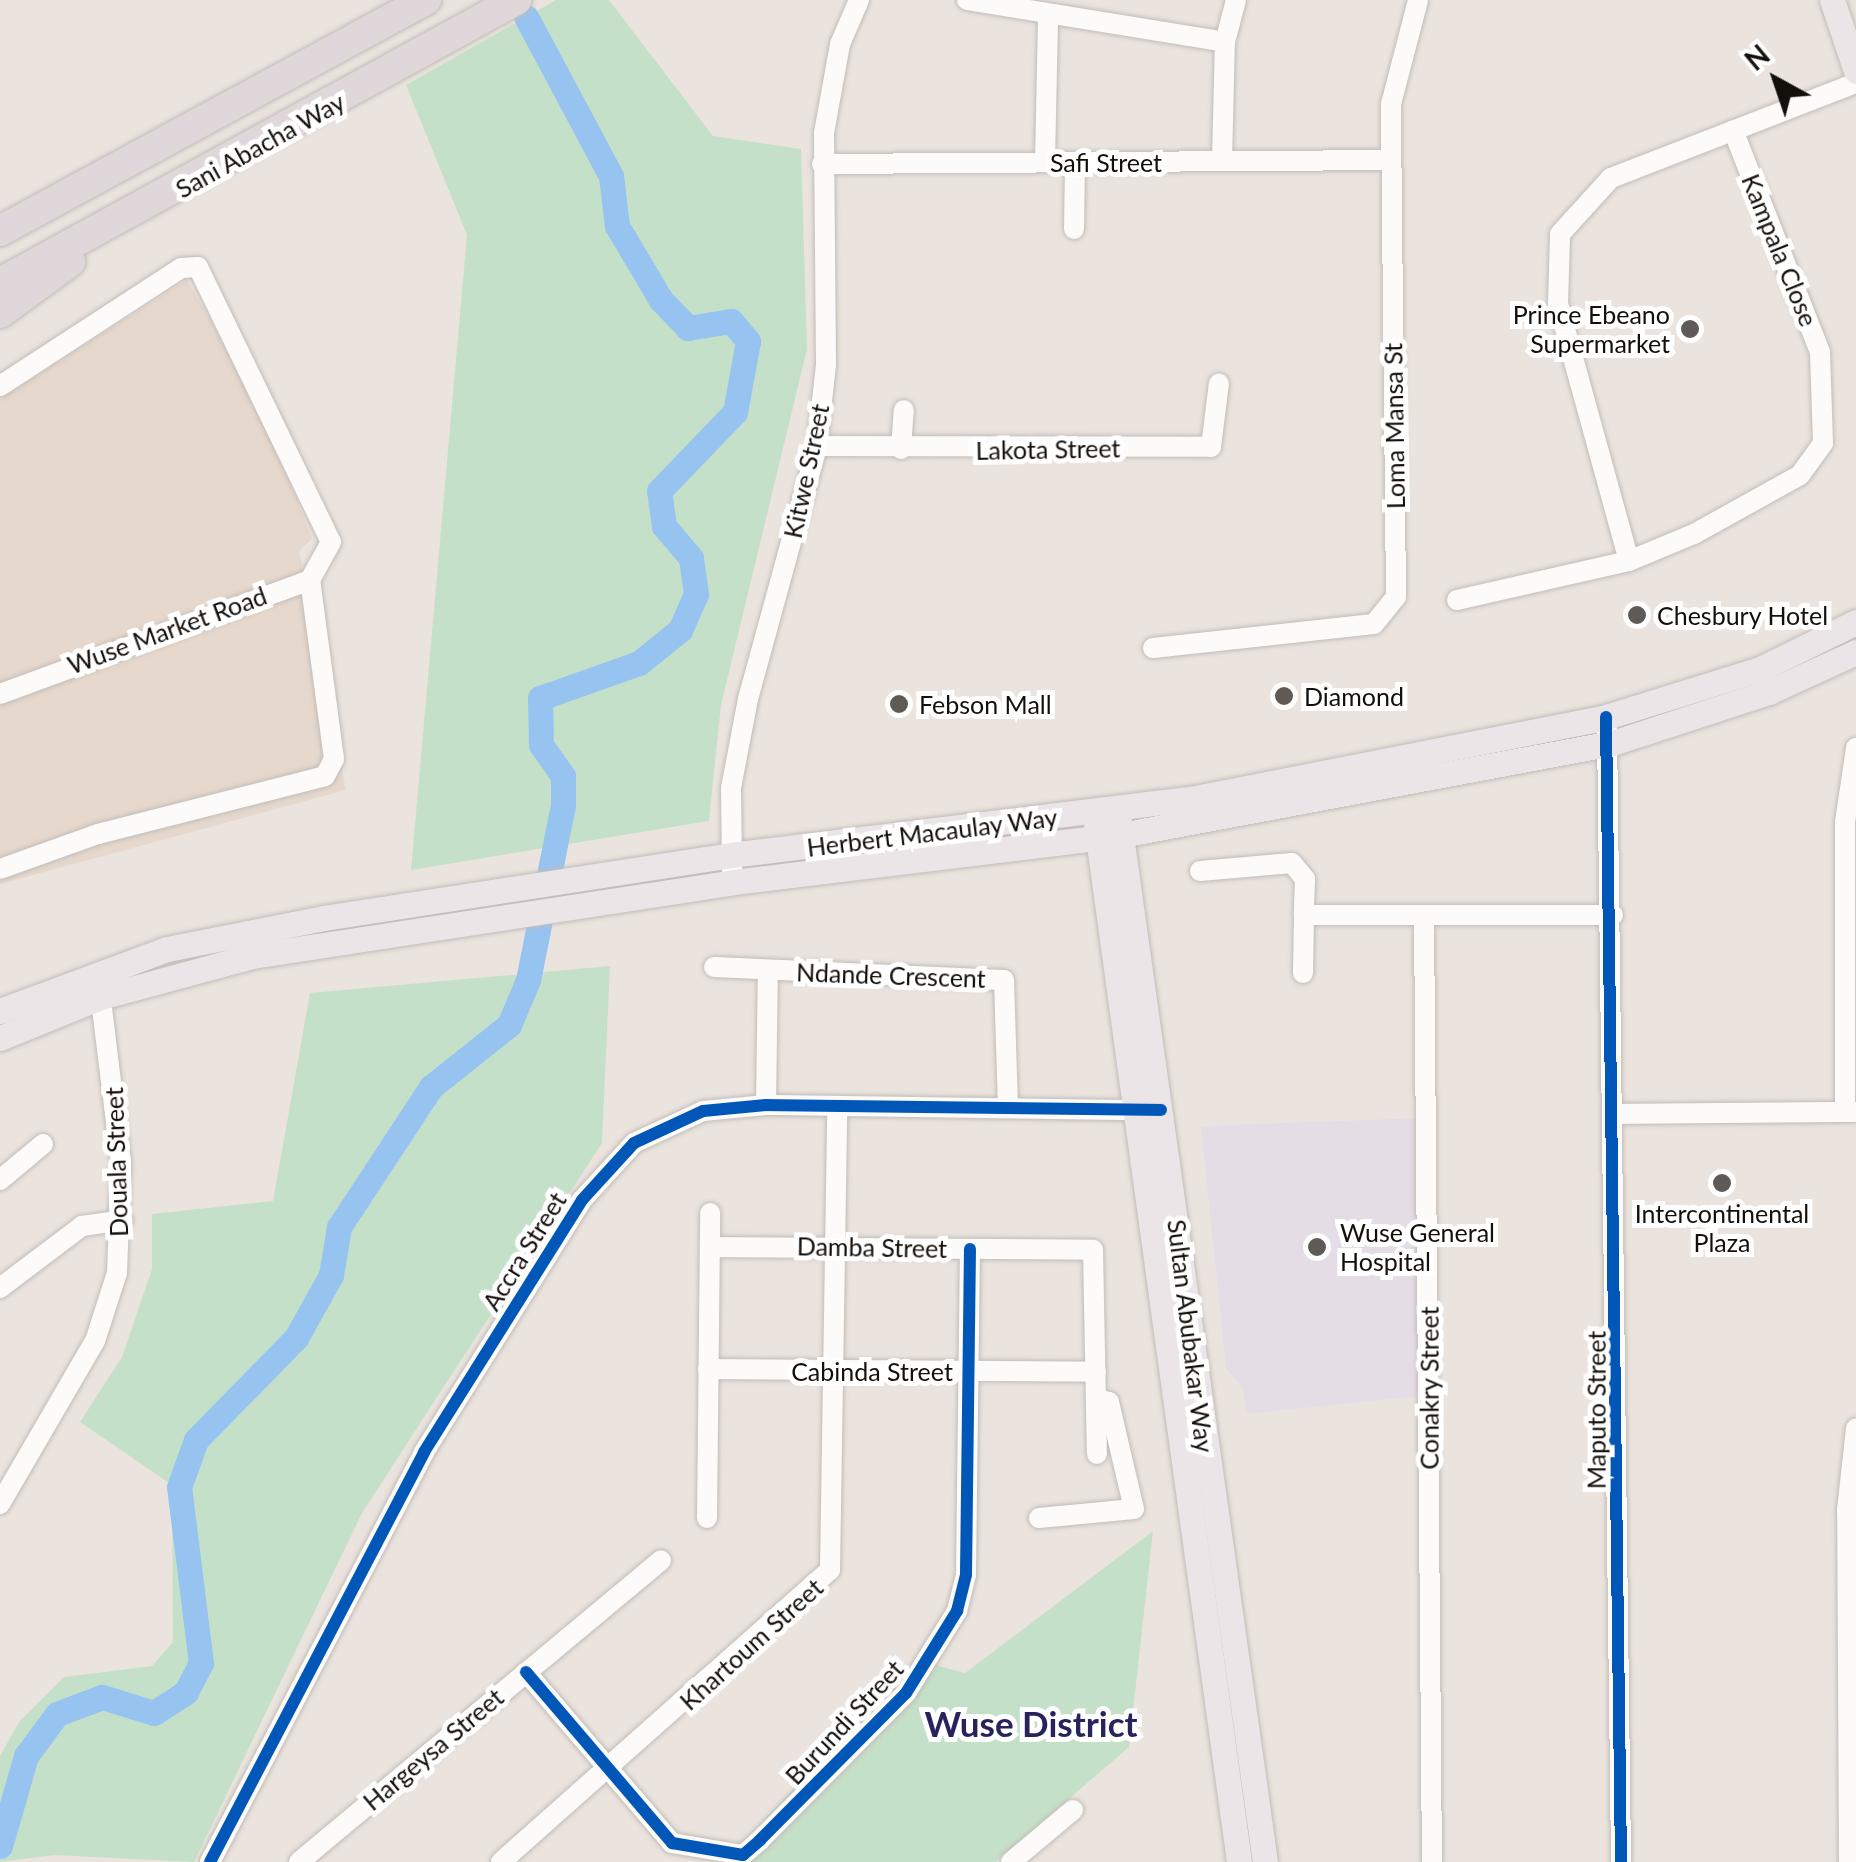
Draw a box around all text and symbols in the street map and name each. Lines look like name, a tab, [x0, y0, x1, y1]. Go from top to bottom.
north arrow	[1726, 30, 1826, 130]
text: N	[1738, 37, 1776, 77]
street label: Sani Abacha Way	[170, 86, 350, 204]
street label: Safi Street	[1050, 147, 1162, 177]
street label: Kampala Close	[1736, 170, 1824, 330]
place label: Prince Ebeano Supermarket	[1513, 300, 1670, 359]
marker: Prince Ebeano Supermarket	[1679, 318, 1701, 340]
street label: Loma Mansa St	[1378, 343, 1410, 509]
street label: Kitwe Street	[777, 401, 835, 541]
street label: Lakota Street	[975, 433, 1121, 465]
street label: Wuse Market Road	[63, 580, 271, 680]
place label: Chesbury Hotel	[1657, 600, 1829, 630]
marker: Chesbury Hotel	[1626, 604, 1648, 626]
place label: Diamond	[1304, 681, 1404, 711]
marker: Diamond	[1273, 685, 1295, 707]
place label: Febson Mall	[919, 689, 1052, 719]
marker: Febson Mall	[888, 693, 910, 715]
street label: Herbert Macaulay Way	[805, 802, 1059, 862]
street label: Ndande Crescent	[796, 957, 986, 993]
street label: Douala Street	[98, 1087, 134, 1237]
marker: Intercontinental Plaza	[1711, 1172, 1733, 1194]
street label: Accra Street	[476, 1186, 572, 1316]
place label: Intercontinental Plaza	[1635, 1199, 1809, 1258]
street label: Sultan Abubakar Way	[1162, 1217, 1220, 1455]
place label: Wuse General Hospital	[1340, 1218, 1495, 1277]
street label: Damba Street	[797, 1231, 947, 1263]
marker: Wuse General Hospital	[1304, 1234, 1330, 1260]
street label: Conakry Street	[1414, 1306, 1444, 1470]
street label: Maputo Street	[1581, 1331, 1611, 1489]
street label: Cabinda Street	[791, 1356, 953, 1386]
street label: Khartoum Street	[673, 1572, 829, 1716]
street label: Burundi Street	[779, 1654, 909, 1790]
street label: Hargeysa Street	[357, 1682, 509, 1816]
district label: Wuse District	[924, 1702, 1138, 1744]

